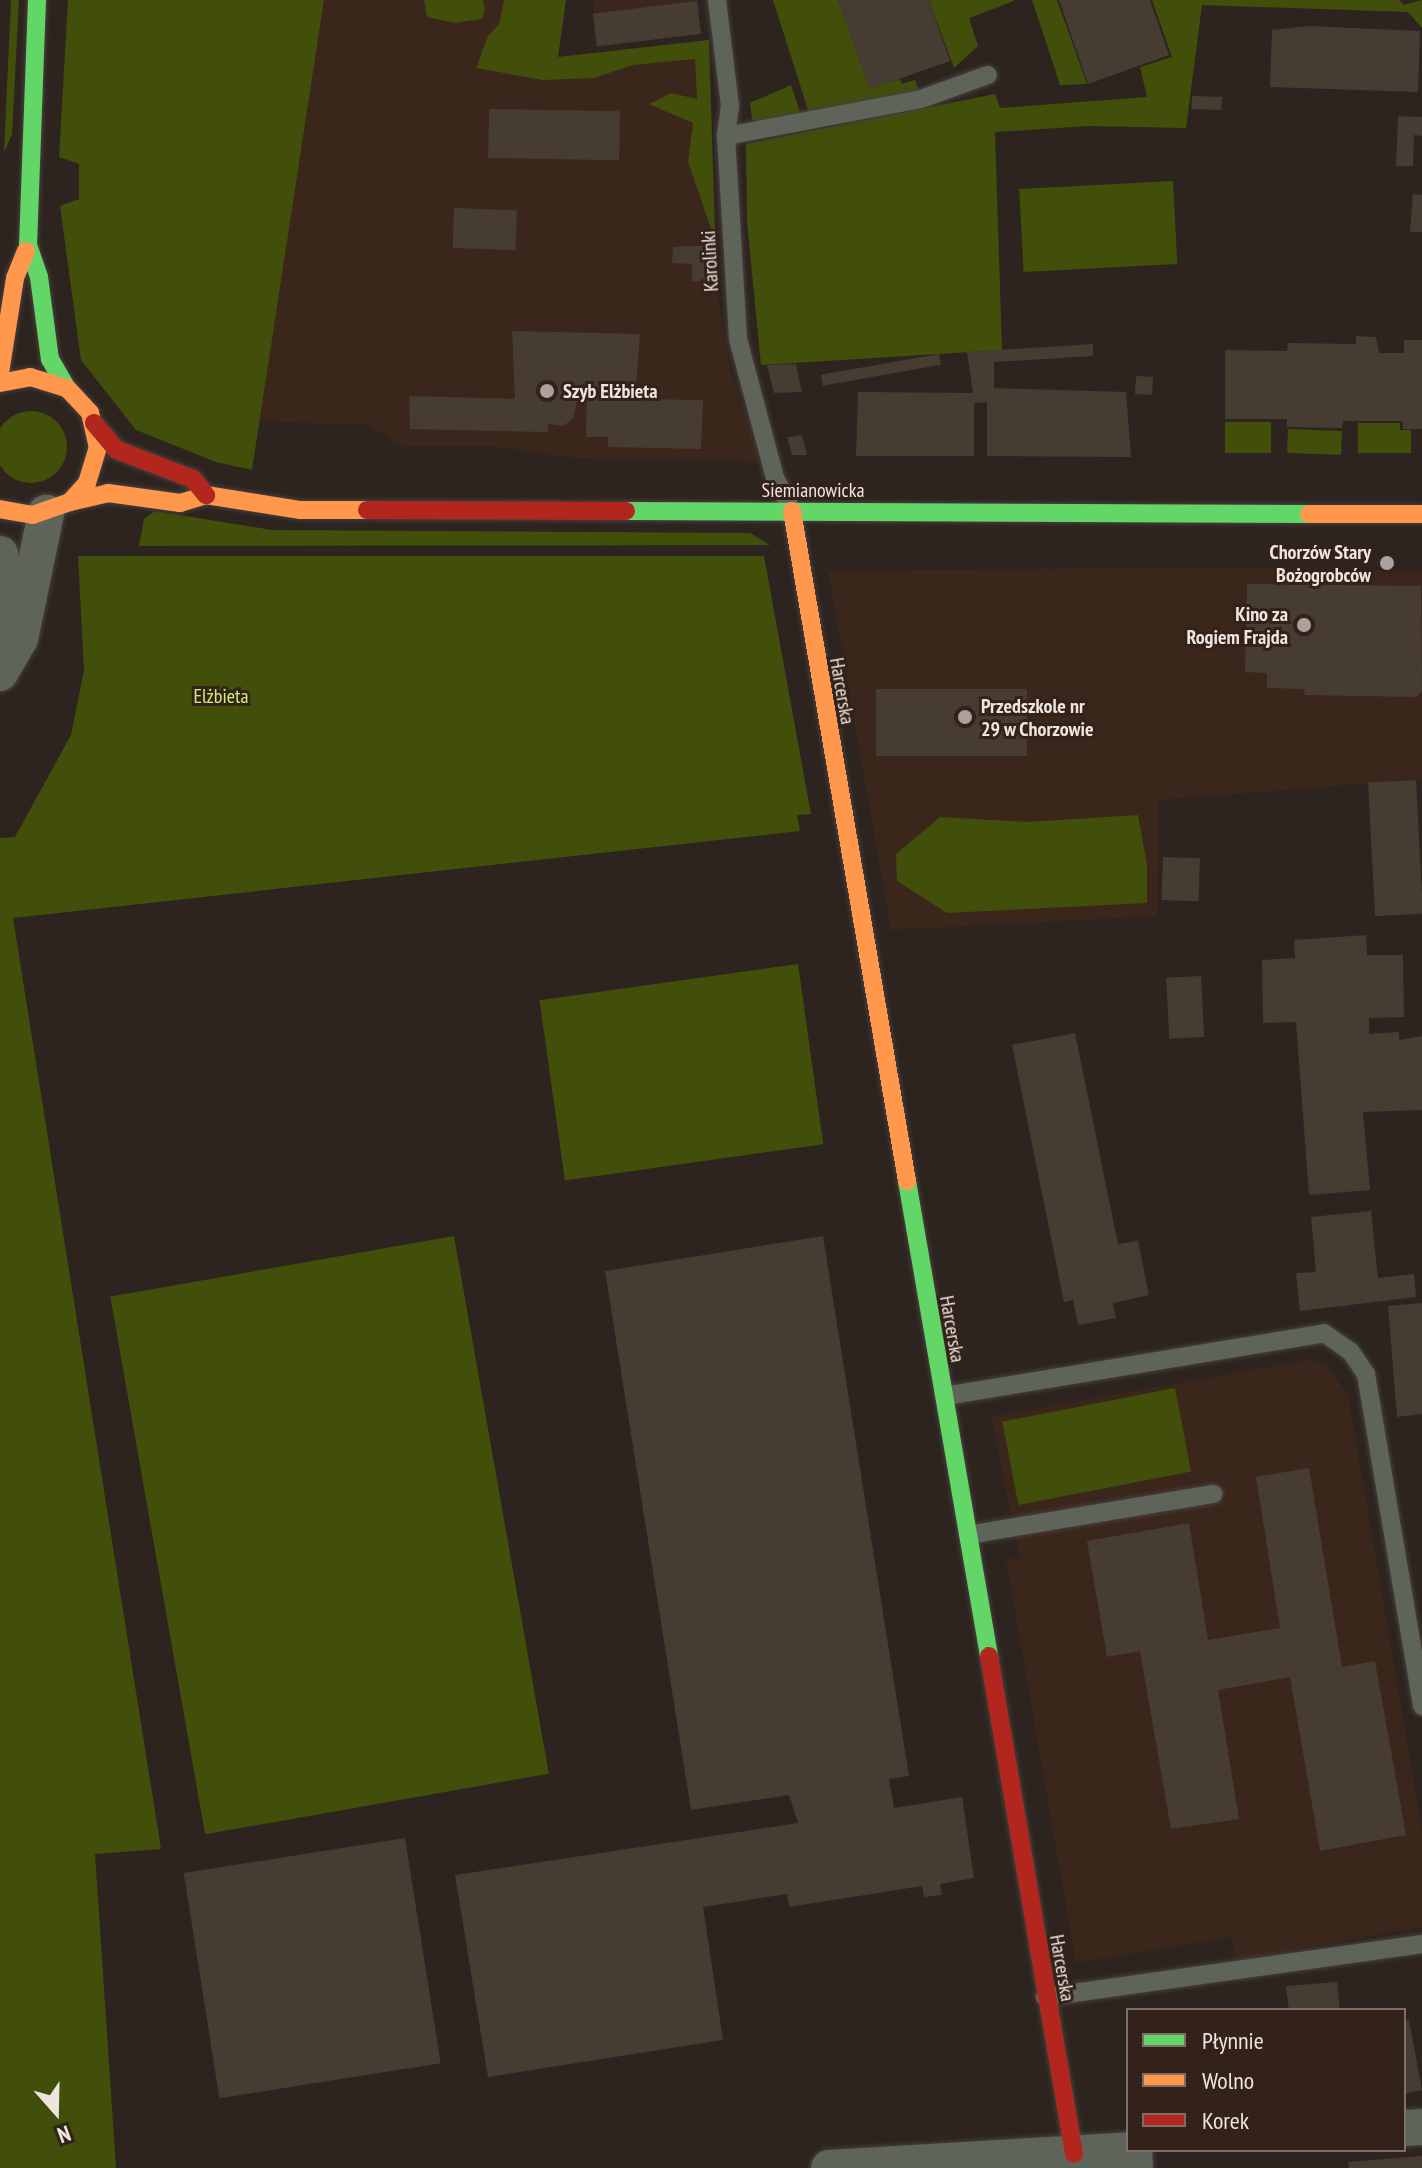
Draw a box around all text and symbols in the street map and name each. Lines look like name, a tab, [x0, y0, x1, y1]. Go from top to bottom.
street label: Karolinki	[696, 230, 724, 292]
place label: Szyb Elżbieta	[563, 379, 657, 403]
marker: Szyb Elżbieta	[538, 382, 556, 400]
street label: Siemianowicka	[762, 478, 864, 502]
place label: Chorzów Stary Bożogrobców	[1269, 540, 1371, 587]
marker: Chorzów Stary Bożogrobców	[1378, 554, 1396, 572]
place label: Kino za Rogiem Frajda	[1186, 602, 1288, 649]
marker: Kino za Rogiem Frajda	[1295, 616, 1313, 634]
street label: Harcerska	[824, 656, 860, 726]
park label: Elżbieta	[193, 684, 249, 708]
place label: Przedszkole nr 29 w Chorzowie	[981, 694, 1094, 741]
marker: Przedszkole nr 29 w Chorzowie	[956, 708, 974, 726]
street label: Harcerska	[934, 1294, 970, 1364]
street label: Harcerska	[1044, 1933, 1080, 2003]
legend	[1126, 2008, 1406, 2152]
text: Płynnie	[1202, 2025, 1264, 2056]
text: Wolno	[1202, 2065, 1254, 2096]
north arrow	[16, 2072, 96, 2152]
text: Korek	[1202, 2105, 1249, 2136]
text: N	[54, 2119, 75, 2150]

